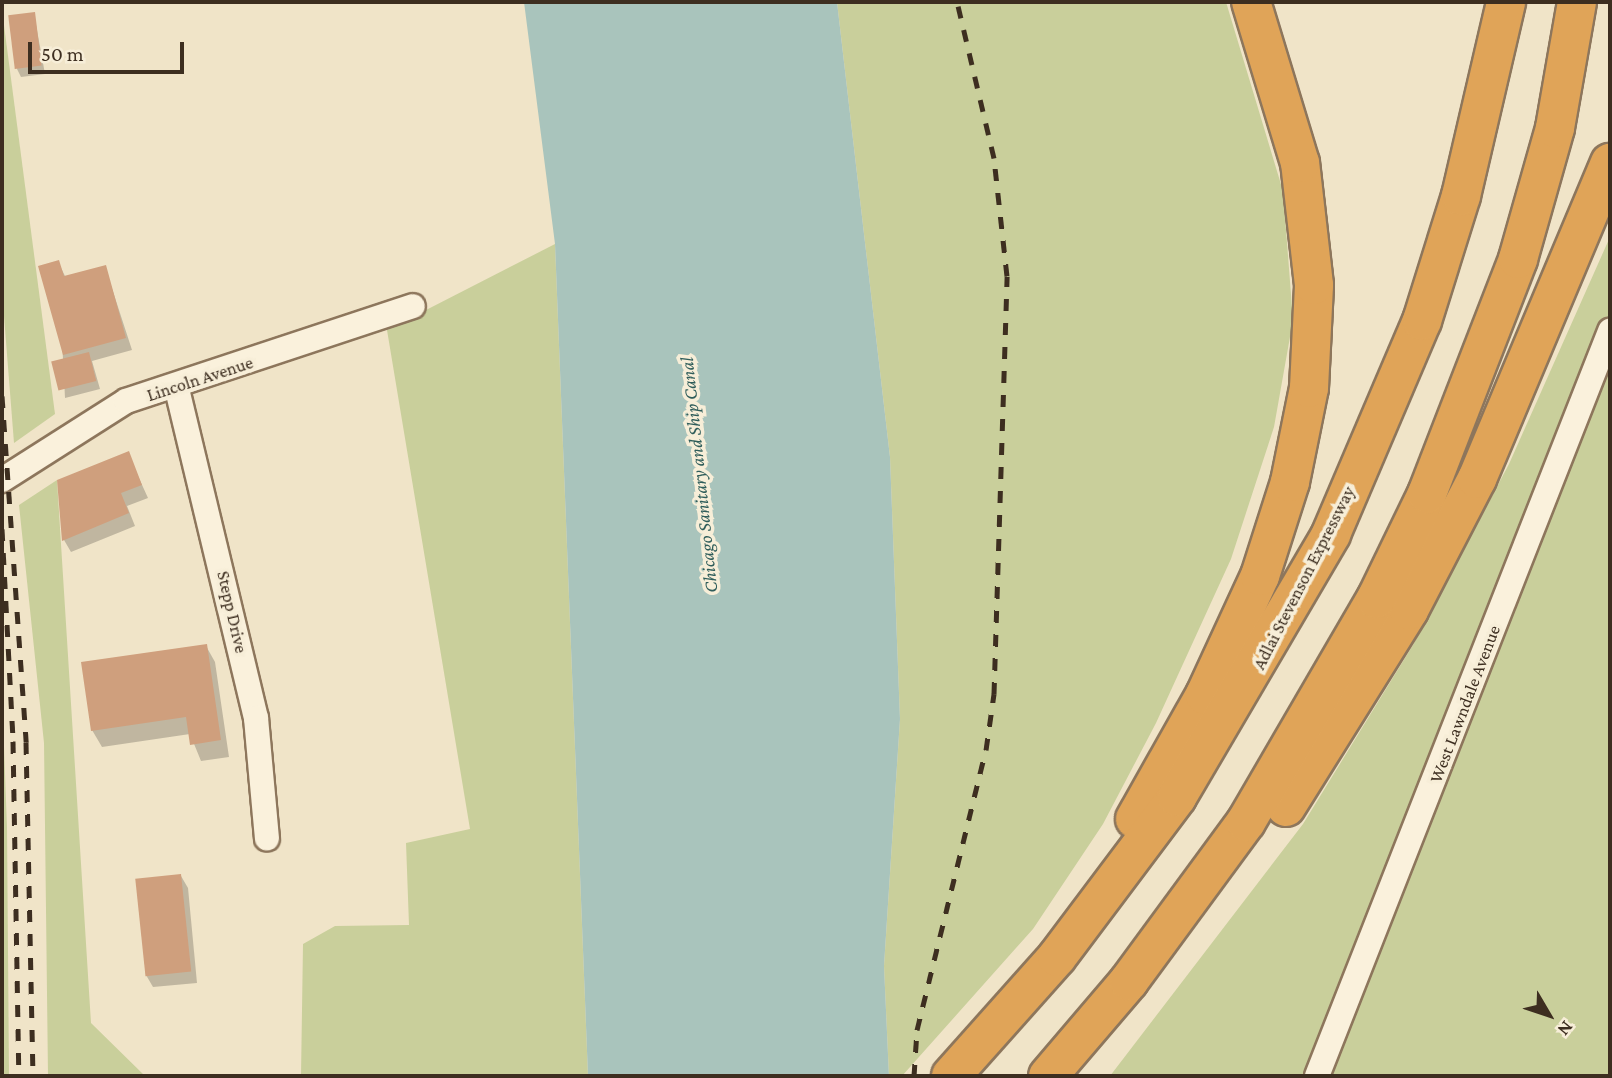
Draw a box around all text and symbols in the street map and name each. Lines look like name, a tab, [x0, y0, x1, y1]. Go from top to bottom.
scale bar	[32, 28, 187, 72]
text: 50 m	[41, 42, 84, 66]
street label: Lincoln Avenue	[144, 352, 256, 406]
water label: Chicago Sanitary and Ship Canal	[675, 356, 723, 594]
street label: Adlai Stevenson Expressway	[1248, 483, 1360, 673]
street label: Stepp Drive	[212, 569, 252, 655]
street label: West Lawndale Avenue	[1425, 622, 1505, 786]
north arrow	[1514, 980, 1584, 1050]
text: N	[1553, 1017, 1578, 1040]

